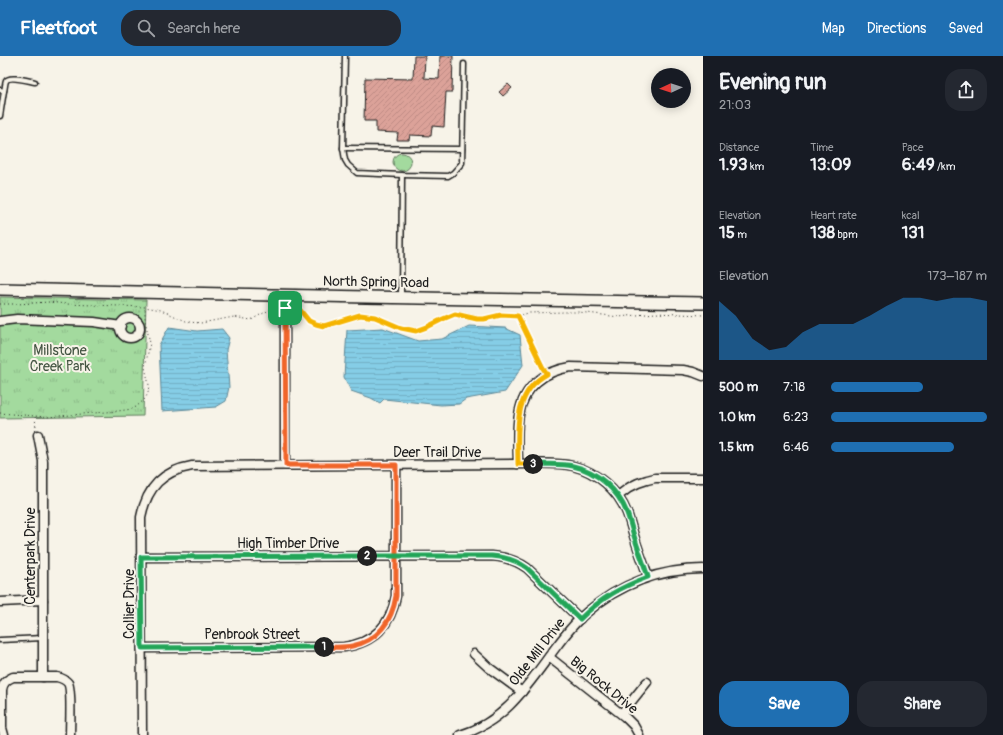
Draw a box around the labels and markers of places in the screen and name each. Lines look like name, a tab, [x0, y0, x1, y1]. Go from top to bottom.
pin	[268, 291, 302, 325]
pin: 3	[523, 454, 543, 474]
pin: 2	[357, 546, 377, 566]
pin: 1	[314, 637, 334, 657]

